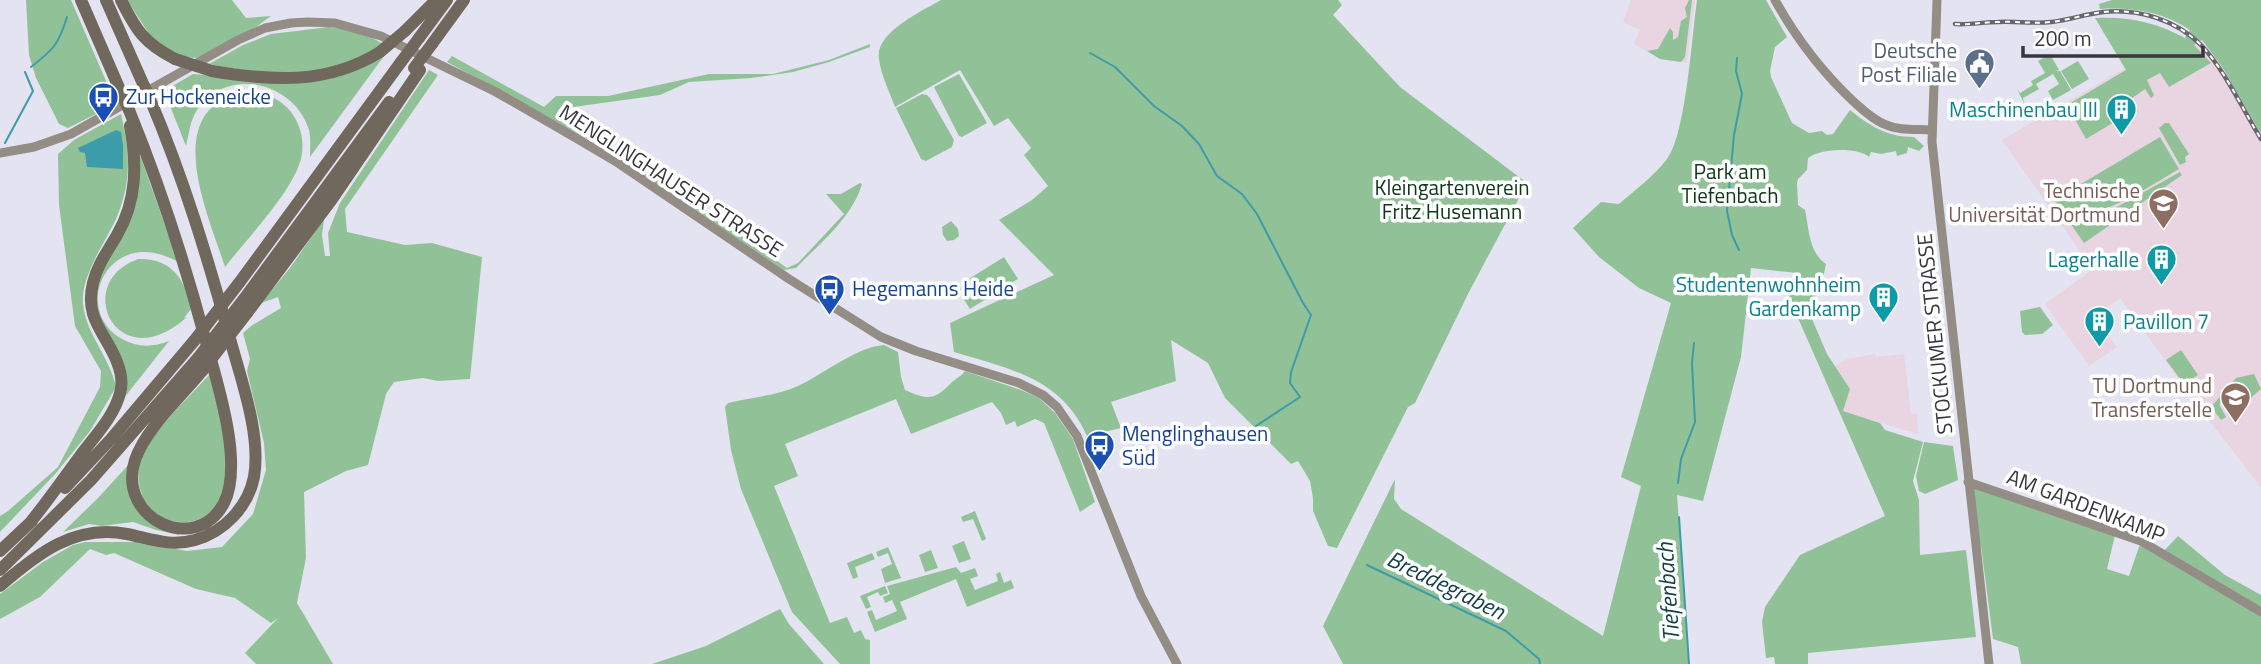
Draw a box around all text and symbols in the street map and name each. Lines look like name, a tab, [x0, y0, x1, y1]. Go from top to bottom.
scale bar	[2023, 14, 2203, 58]
text: 200 m	[2034, 22, 2091, 54]
place label: Deutsche Post Filiale	[1861, 34, 1957, 90]
public building icon: Deutsche Post Filiale	[1963, 46, 1997, 90]
bus stop icon: Zur Hockeneicke	[86, 80, 120, 124]
place label: Zur Hockeneicke	[126, 80, 271, 112]
place label: Maschinenbau III	[1949, 93, 2098, 125]
building icon: Maschinenbau III	[2104, 93, 2138, 137]
street label: MENGLINGHAUSER STRASSE	[553, 96, 790, 265]
park label: Park am Tiefenbach	[1682, 155, 1778, 211]
park label: Kleingartenverein Fritz Husemann	[1374, 171, 1530, 227]
place label: Technische Universität Dortmund	[1948, 174, 2140, 230]
school or university icon: Technische Universität Dortmund	[2146, 186, 2180, 230]
street label: STOCKUMER STRASSE	[1908, 232, 1960, 436]
place label: Lagerhalle	[2048, 243, 2139, 275]
building icon: Lagerhalle	[2145, 243, 2179, 287]
place label: Studentenwohnheim Gardenkamp	[1676, 268, 1861, 324]
bus stop icon: Hegemanns Heide	[812, 272, 846, 316]
place label: Hegemanns Heide	[852, 272, 1014, 304]
building icon: Studentenwohnheim Gardenkamp	[1867, 280, 1901, 324]
building icon: Pavillon 7	[2083, 305, 2117, 349]
place label: Pavillon 7	[2123, 305, 2209, 337]
place label: TU Dortmund Transferstelle	[2091, 369, 2212, 425]
school or university icon: TU Dortmund Transferstelle	[2218, 381, 2252, 425]
place label: Menglinghausen Süd	[1122, 417, 1268, 473]
bus stop icon: Menglinghausen Süd	[1082, 429, 1116, 473]
street label: AM GARDENKAMP	[2003, 460, 2170, 550]
water label: Breddegraben	[1381, 541, 1512, 628]
water label: Tiefenbach	[1647, 541, 1688, 643]

